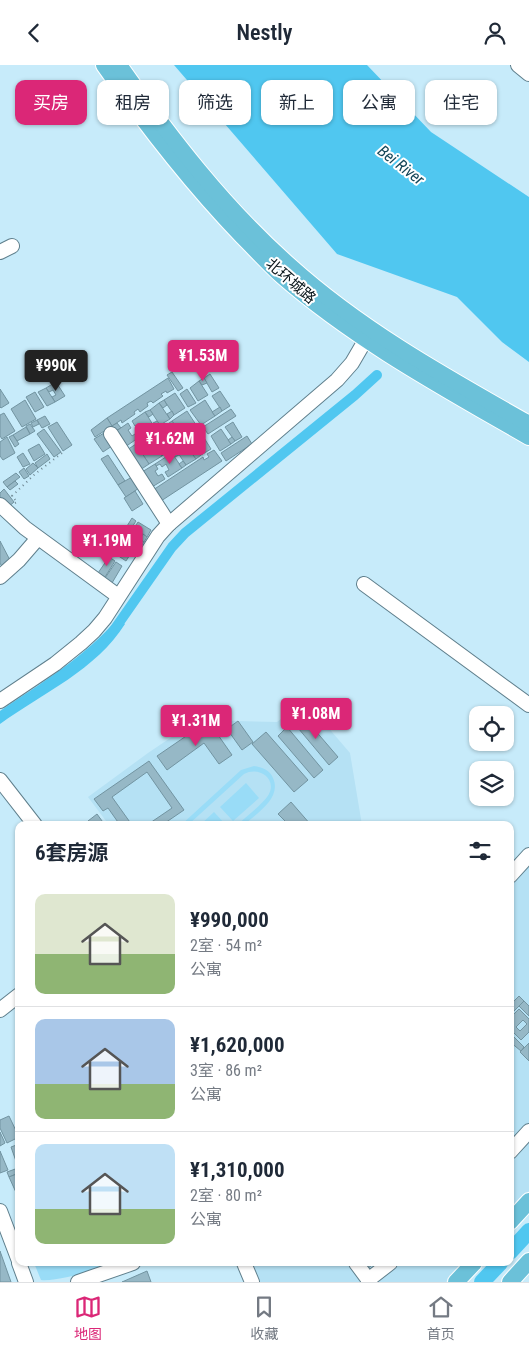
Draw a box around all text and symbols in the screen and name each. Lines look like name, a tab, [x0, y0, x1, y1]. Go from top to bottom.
icon: back	[20, 19, 48, 47]
icon: person	[481, 19, 509, 47]
text: Nestly	[237, 20, 292, 45]
chip: 买房	[15, 80, 87, 125]
chip: 租房	[97, 80, 169, 125]
chip: 筛选	[179, 80, 251, 125]
chip: 新上	[261, 80, 333, 125]
chip: 公寓	[343, 80, 415, 125]
chip: 住宅	[425, 80, 497, 125]
water label: Bei River	[374, 141, 429, 190]
street label: 北环城路	[262, 255, 320, 307]
pin: ¥1.53M	[162, 339, 244, 382]
text: ¥1.53M	[179, 346, 227, 365]
pin: ¥990K	[21, 349, 91, 392]
text: ¥990K	[36, 356, 76, 375]
pin: ¥1.62M	[129, 423, 211, 465]
text: ¥1.62M	[146, 429, 194, 448]
pin: ¥1.19M	[66, 525, 148, 567]
text: ¥1.19M	[83, 531, 131, 550]
pin: ¥1.08M	[275, 697, 357, 740]
text: ¥1.08M	[292, 704, 340, 723]
pin: ¥1.31M	[155, 705, 237, 747]
map controls	[469, 706, 514, 806]
button: locate	[469, 706, 514, 751]
text: ¥1.31M	[172, 711, 220, 730]
button: layers	[469, 761, 514, 806]
icon: filters	[466, 837, 494, 865]
text: 6套房源	[35, 841, 109, 865]
text: ¥990,000	[190, 908, 269, 932]
icon: home	[75, 914, 135, 974]
text: 2室 · 54 m²	[190, 936, 262, 955]
text: 公寓	[190, 960, 222, 979]
text: ¥1,620,000	[190, 1033, 285, 1057]
icon: home	[75, 1039, 135, 1099]
text: 3室 · 86 m²	[190, 1061, 262, 1080]
text: 公寓	[190, 1085, 222, 1104]
text: ¥1,310,000	[190, 1158, 285, 1182]
icon: home	[75, 1164, 135, 1224]
text: 2室 · 80 m²	[190, 1186, 262, 1205]
text: 公寓	[190, 1210, 222, 1229]
tab: 地图	[74, 1293, 102, 1343]
tab: 收藏	[250, 1293, 278, 1343]
tab: 首页	[427, 1293, 455, 1343]

